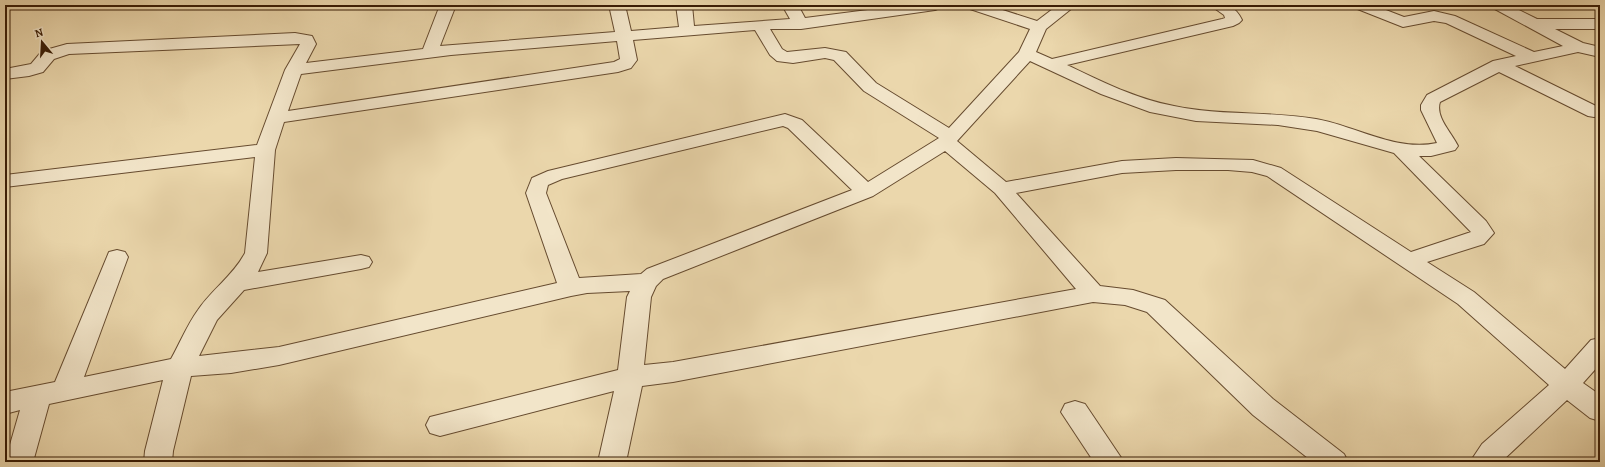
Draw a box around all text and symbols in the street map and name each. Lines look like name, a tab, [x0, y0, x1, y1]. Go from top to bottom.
north arrow	[22, 22, 62, 62]
text: N	[33, 25, 45, 41]

